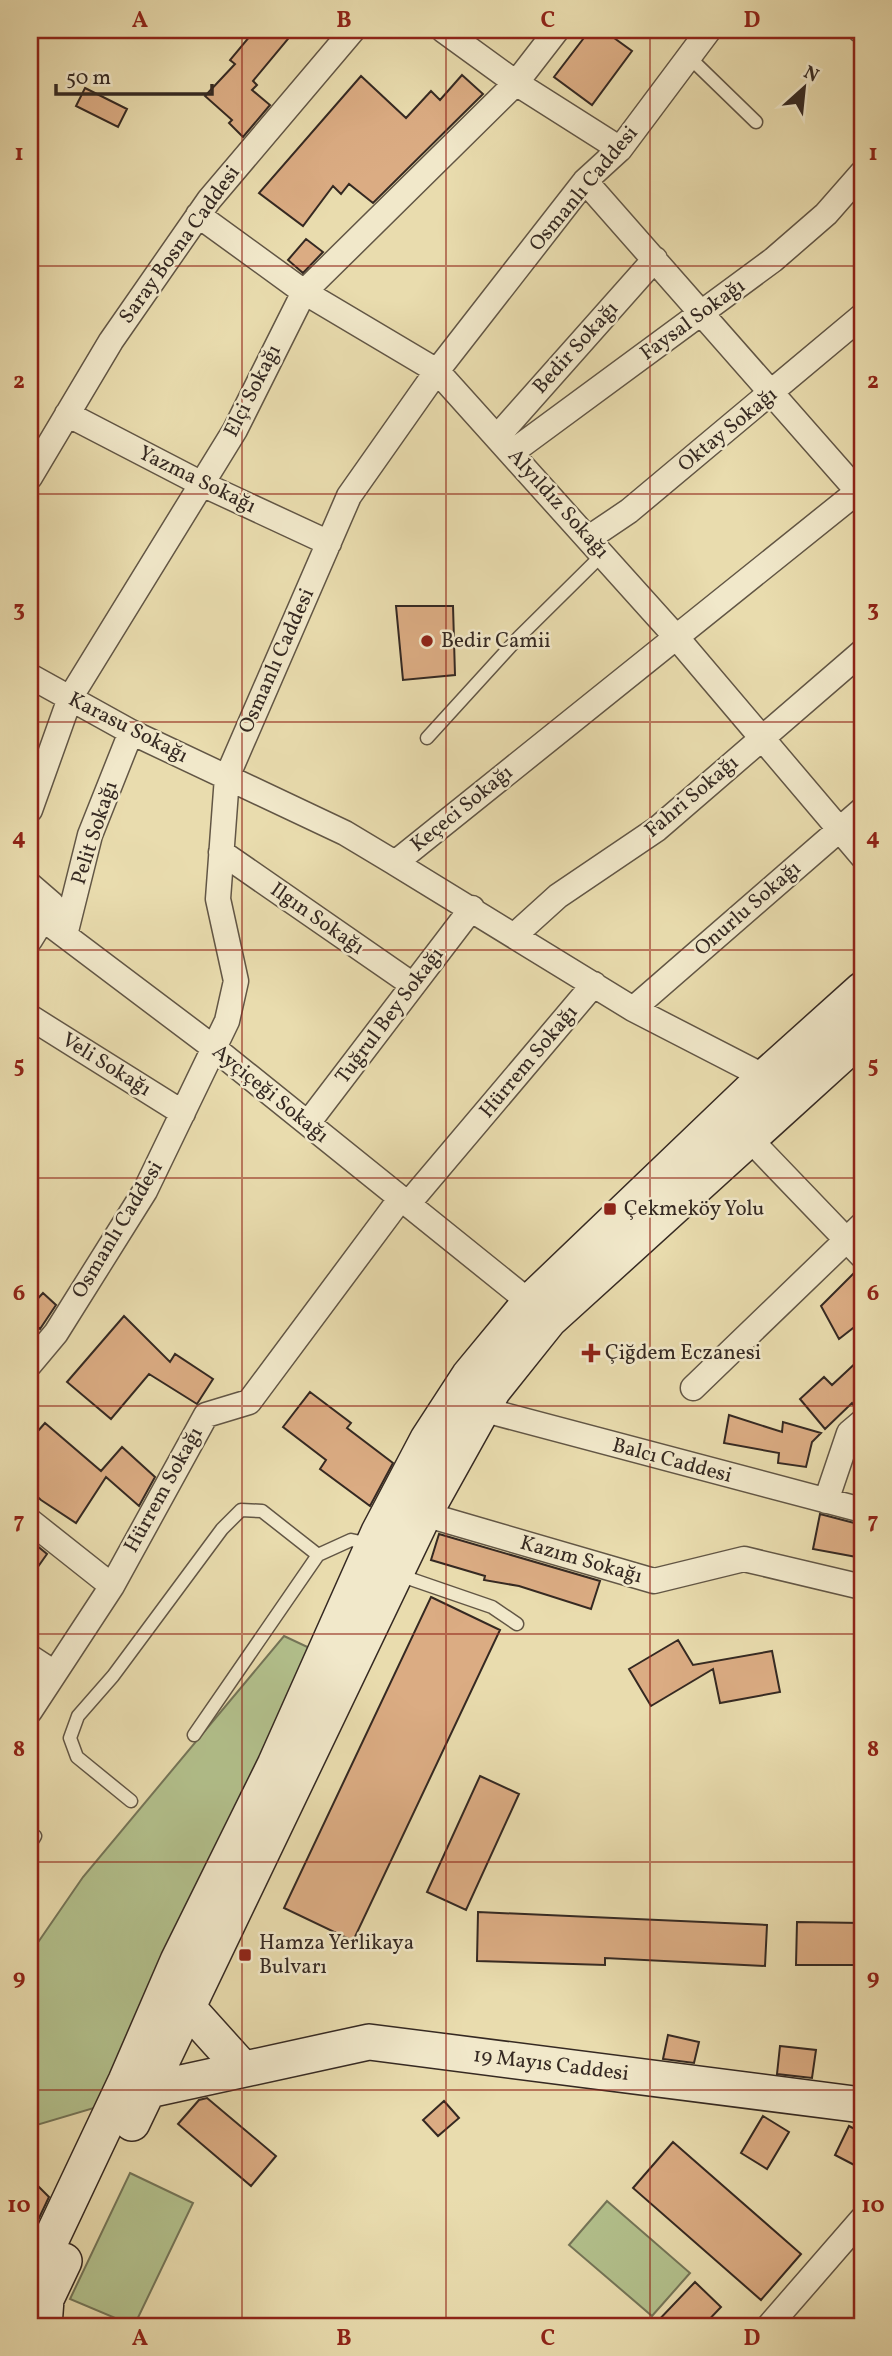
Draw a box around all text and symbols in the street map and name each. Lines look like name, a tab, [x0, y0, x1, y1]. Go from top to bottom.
text: A	[132, 5, 148, 37]
text: B	[336, 5, 352, 37]
text: C	[541, 5, 555, 37]
text: D	[744, 5, 761, 37]
scale bar	[56, 52, 212, 96]
north arrow	[770, 52, 840, 122]
text: N	[799, 60, 823, 89]
text: 50 m	[66, 64, 111, 93]
street label: Osmanlı Caddesi	[523, 120, 645, 258]
text: 1	[14, 138, 24, 170]
text: 1	[868, 138, 878, 170]
street label: Saray Bosna Caddesi	[113, 160, 247, 330]
street label: Faysal Sokağı	[635, 272, 751, 368]
street label: Bedir Sokağı	[527, 295, 625, 401]
street label: Elçi Sokağı	[217, 340, 289, 442]
text: 2	[13, 366, 25, 398]
text: 2	[867, 366, 879, 398]
street label: Oktay Sokağı	[672, 381, 784, 479]
street label: Yazma Sokağı	[133, 439, 261, 521]
street label: Alyıldız Sokağı	[501, 442, 615, 566]
street label: Osmanlı Caddesi	[232, 584, 322, 738]
text: 3	[13, 594, 25, 626]
text: 3	[867, 594, 879, 626]
place label: Bedir Camii	[441, 627, 551, 656]
marker: Bedir Camii	[419, 633, 435, 649]
street label: Karasu Sokağı	[63, 685, 193, 771]
street label: Fahri Sokağı	[639, 749, 745, 845]
street label: Keçeci Sokağı	[405, 759, 519, 859]
street label: Pelit Sokağı	[65, 777, 125, 889]
text: 4	[12, 822, 26, 854]
text: 4	[866, 822, 880, 854]
street label: Onurlu Sokağı	[689, 855, 807, 963]
street label: Ilgın Sokağı	[264, 876, 370, 962]
street label: Tuğrul Bey Sokağı	[329, 942, 451, 1090]
street label: Hürrem Sokağı	[473, 999, 585, 1125]
street label: Veli Sokağı	[56, 1026, 156, 1104]
street label: Ayçiçeği Sokağı	[206, 1038, 334, 1150]
text: 5	[13, 1050, 25, 1082]
text: 5	[867, 1050, 879, 1082]
street label: Osmanlı Caddesi	[65, 1156, 171, 1304]
place label: Çekmeköy Yolu	[624, 1195, 764, 1224]
marker: Çekmeköy Yolu	[602, 1201, 618, 1217]
text: 6	[13, 1278, 25, 1310]
text: 6	[867, 1278, 879, 1310]
place label: Çiğdem Eczanesi	[605, 1339, 761, 1368]
marker: Çiğdem Eczanesi	[583, 1345, 599, 1361]
street label: Hürrem Sokağı	[117, 1422, 211, 1558]
street label: Balcı Caddesi	[609, 1431, 735, 1491]
text: 7	[14, 1506, 25, 1538]
text: 7	[868, 1506, 879, 1538]
street label: Kazım Sokağı	[517, 1529, 645, 1591]
text: 8	[13, 1734, 25, 1766]
text: 8	[867, 1734, 879, 1766]
place label: Hamza Yerlikaya Bulvarı	[259, 1929, 414, 1982]
marker: Hamza Yerlikaya Bulvarı	[237, 1947, 253, 1963]
text: 9	[13, 1962, 25, 1994]
text: 9	[867, 1962, 879, 1994]
street label: 19 Mayıs Caddesi	[472, 2041, 630, 2089]
text: 10	[7, 2190, 31, 2222]
text: 10	[861, 2190, 885, 2222]
text: A	[132, 2323, 148, 2355]
text: B	[336, 2323, 352, 2355]
text: C	[541, 2323, 555, 2355]
text: D	[744, 2323, 761, 2355]

